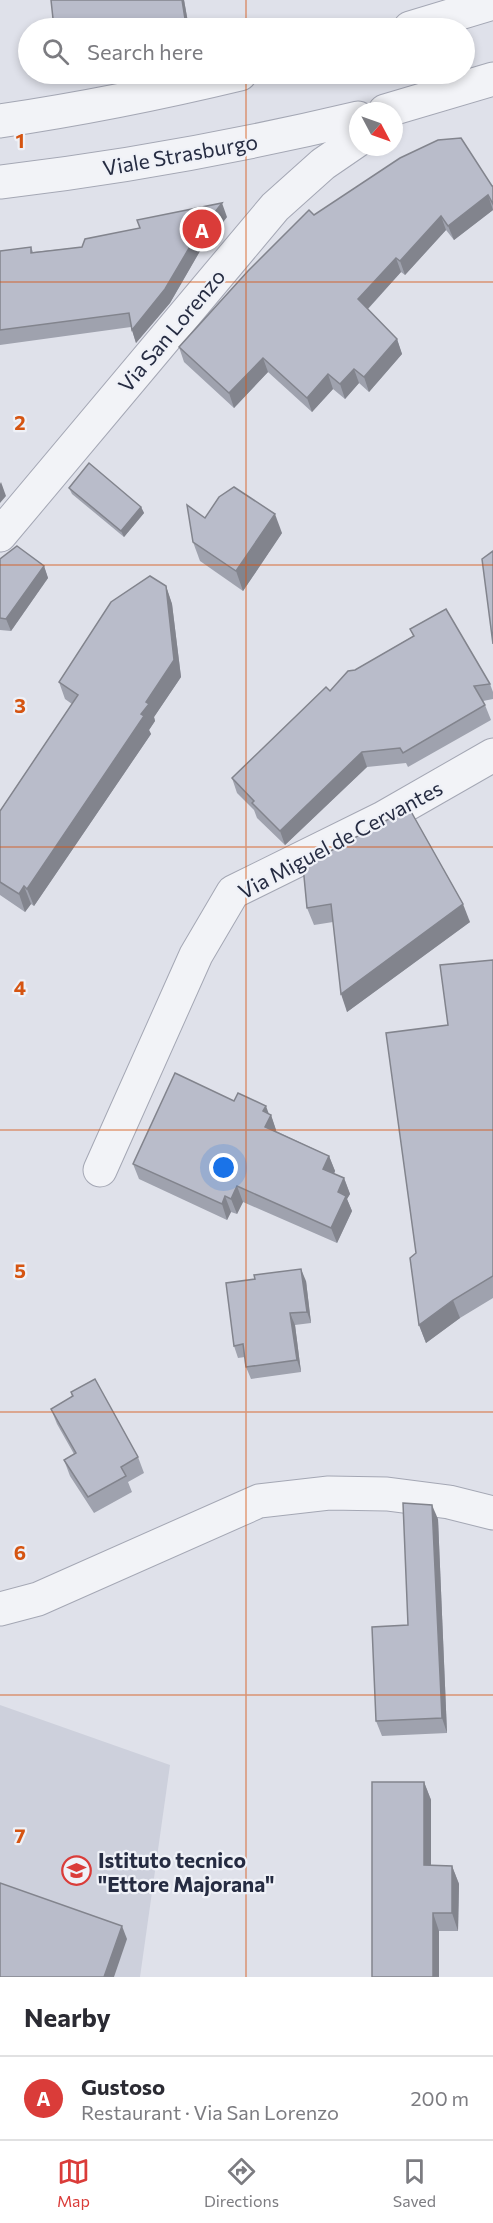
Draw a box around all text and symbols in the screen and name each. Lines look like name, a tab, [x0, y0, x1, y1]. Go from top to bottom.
search box	[18, 18, 475, 84]
icon: search	[39, 35, 72, 68]
text: Search here	[87, 38, 203, 65]
north arrow	[349, 102, 403, 156]
text: 1	[15, 128, 25, 152]
street label: Viale Strasburgo	[101, 128, 259, 180]
pin: A	[182, 206, 222, 252]
street label: Via San Lorenzo	[112, 263, 230, 397]
text: 2	[14, 410, 26, 434]
text: 3	[14, 693, 26, 717]
street label: Via Miguel de Cervantes	[234, 775, 446, 903]
text: 4	[14, 975, 26, 999]
your location	[209, 1153, 238, 1182]
text: 5	[14, 1258, 26, 1282]
text: 6	[14, 1540, 26, 1564]
text: 7	[15, 1823, 26, 1847]
place label: Istituto tecnico "Ettore Majorana"	[98, 1847, 274, 1896]
school or university icon: Istituto tecnico "Ettore Majorana"	[61, 1855, 93, 1887]
text: Nearby	[24, 2001, 111, 2032]
text: Gustoso	[81, 2073, 165, 2100]
text: A	[36, 2086, 51, 2110]
text: 200 m	[411, 2086, 469, 2110]
text: Restaurant · Via San Lorenzo	[81, 2100, 339, 2124]
tab: Map	[57, 2155, 90, 2210]
tab: Directions	[204, 2155, 279, 2210]
tab: Saved	[393, 2155, 436, 2210]

